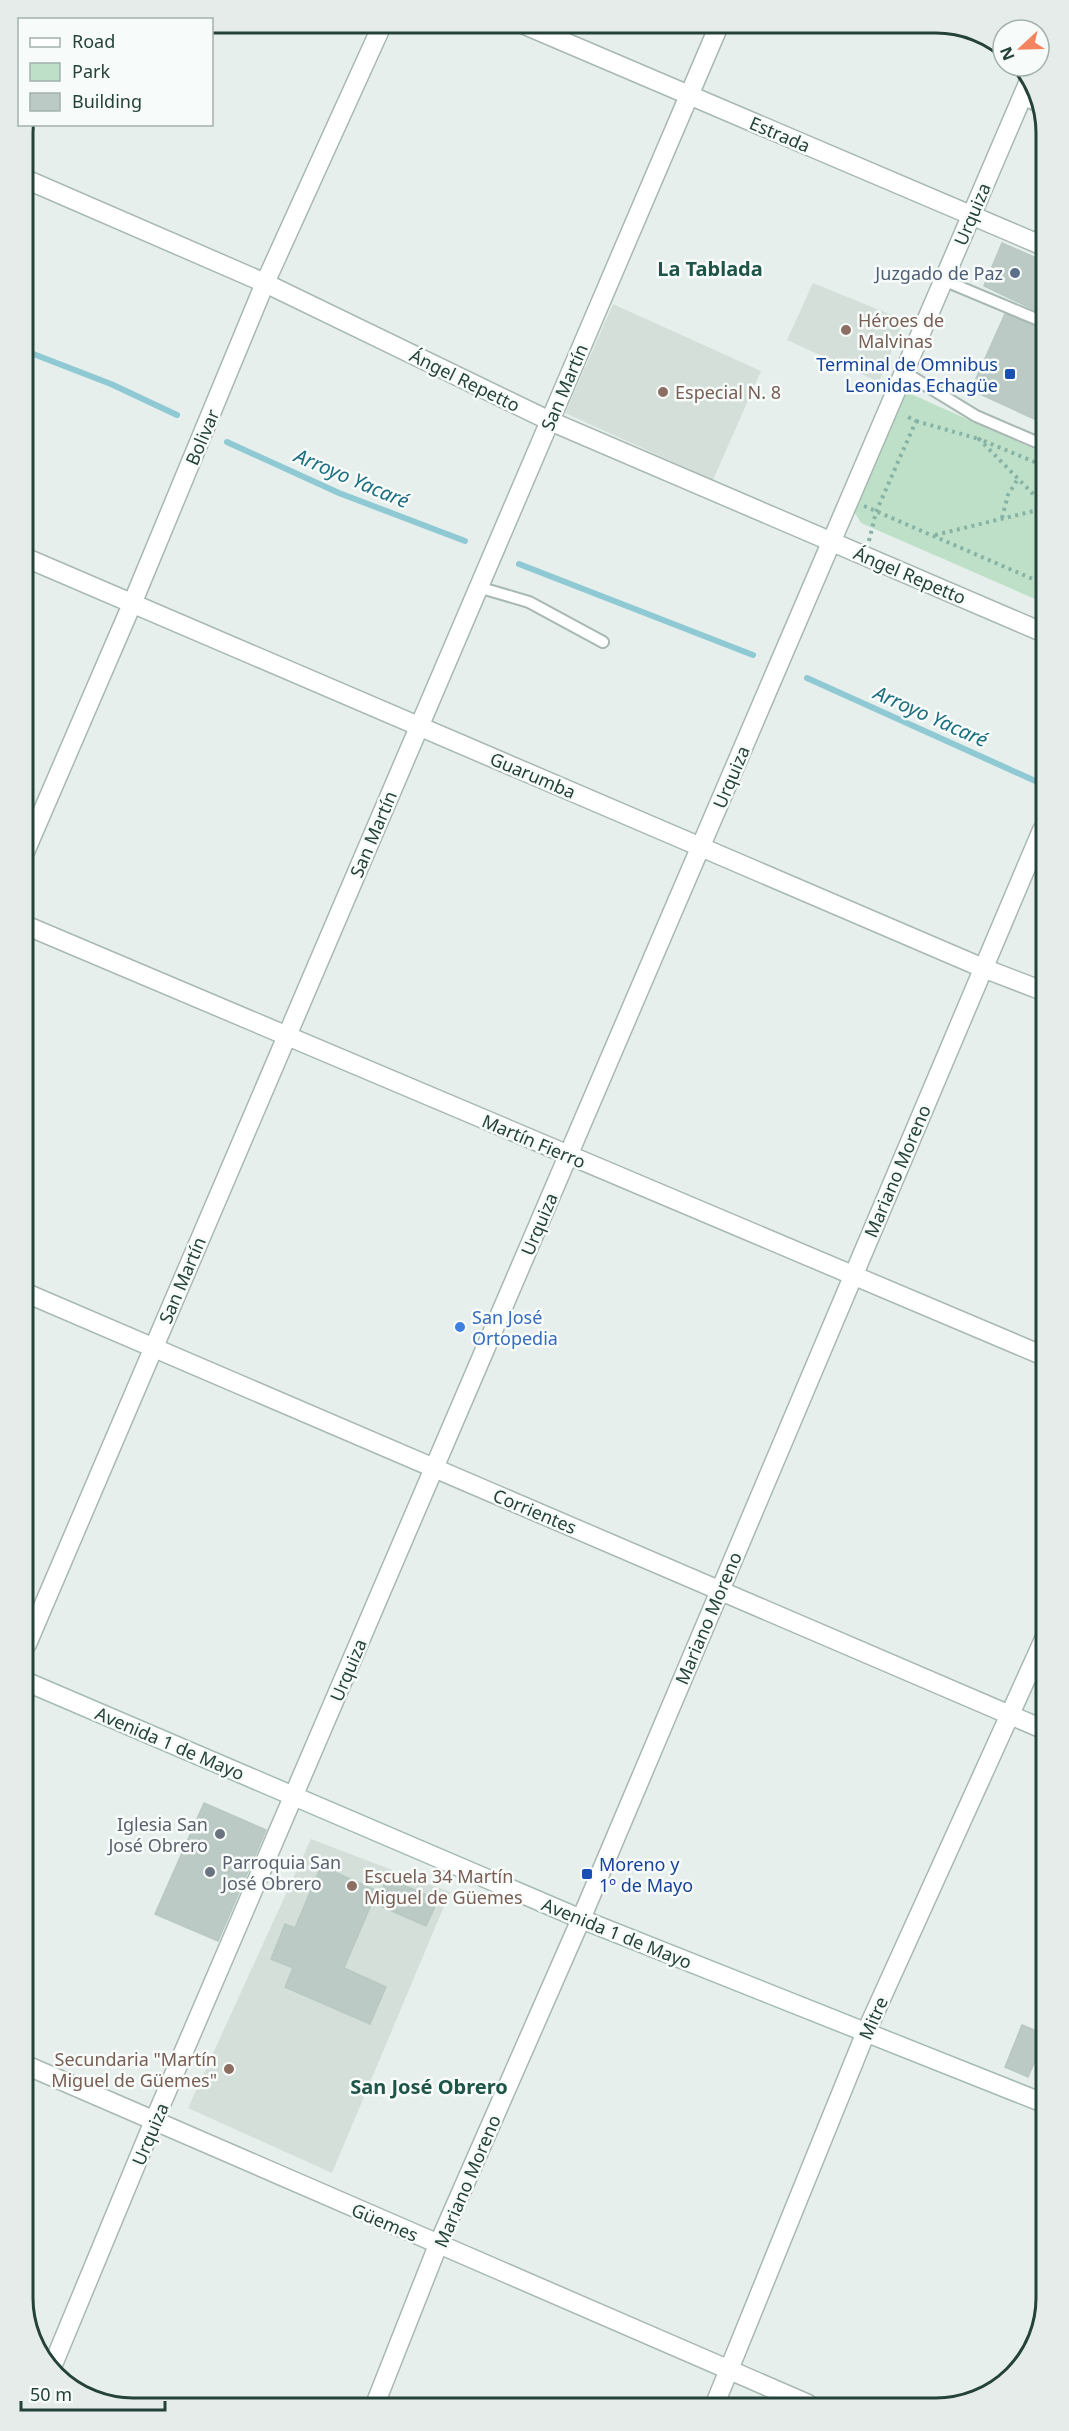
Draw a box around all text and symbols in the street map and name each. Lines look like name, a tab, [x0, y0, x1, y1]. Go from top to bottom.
legend	[18, 18, 213, 126]
north arrow	[991, 18, 1051, 78]
text: Road	[72, 29, 115, 53]
text: N	[994, 43, 1020, 64]
text: Park	[72, 59, 110, 83]
text: Building	[72, 89, 142, 113]
street label: Estrada	[746, 111, 814, 157]
street label: Urquiza	[948, 179, 996, 249]
district label: La Tablada	[657, 255, 763, 282]
place label: Juzgado de Paz	[873, 261, 1003, 285]
marker: Juzgado de Paz	[1008, 266, 1022, 280]
place label: Héroes de Malvinas	[858, 308, 944, 353]
marker: Héroes de Malvinas	[839, 323, 853, 337]
street label: San Martín	[535, 340, 593, 434]
street label: Ángel Repetto	[406, 343, 524, 417]
place label: Terminal de Omnibus Leonidas Echagüe	[816, 352, 998, 397]
marker: Terminal de Omnibus Leonidas Echagüe	[1003, 367, 1017, 381]
place label: Especial N. 8	[675, 380, 781, 404]
marker: Especial N. 8	[656, 385, 670, 399]
street label: Bolivar	[180, 405, 225, 469]
water label: Arroyo Yacaré	[289, 441, 413, 514]
street label: Ángel Repetto	[850, 541, 970, 609]
water label: Arroyo Yacaré	[868, 678, 992, 753]
street label: Urquiza	[707, 742, 755, 812]
street label: Guarumba	[486, 746, 580, 804]
street label: San Martín	[344, 787, 402, 881]
street label: Mariano Moreno	[858, 1101, 936, 1241]
street label: Martín Fierro	[479, 1108, 589, 1174]
street label: Urquiza	[515, 1189, 563, 1259]
street label: San Martín	[153, 1233, 211, 1327]
place label: San José Ortopedia	[472, 1305, 558, 1350]
marker: San José Ortopedia	[453, 1320, 467, 1334]
street label: Corrientes	[490, 1483, 580, 1539]
street label: Mariano Moreno	[669, 1548, 747, 1688]
street label: Urquiza	[324, 1635, 372, 1705]
street label: Avenida 1 de Mayo	[92, 1701, 248, 1785]
place label: Iglesia San José Obrero	[106, 1812, 208, 1857]
marker: Iglesia San José Obrero	[213, 1827, 227, 1841]
place label: Parroquia San José Obrero	[220, 1850, 341, 1895]
place label: Moreno y 1º de Mayo	[599, 1852, 693, 1897]
place label: Escuela 34 Martín Miguel de Güemes	[364, 1864, 523, 1909]
marker: Parroquia San José Obrero	[203, 1865, 217, 1879]
marker: Moreno y 1º de Mayo	[580, 1867, 594, 1881]
marker: Escuela 34 Martín Miguel de Güemes	[345, 1879, 359, 1893]
street label: Avenida 1 de Mayo	[538, 1892, 696, 1974]
street label: Mitre	[853, 1993, 893, 2043]
place label: Secundaria "Martín Miguel de Güemes"	[51, 2047, 217, 2092]
marker: Secundaria "Martín Miguel de Güemes"	[222, 2062, 236, 2076]
district label: San José Obrero	[350, 2073, 508, 2100]
street label: Urquiza	[126, 2099, 174, 2169]
street label: Mariano Moreno	[428, 2111, 506, 2251]
street label: Güemes	[348, 2197, 422, 2247]
scale bar	[21, 2374, 165, 2412]
text: 50 m	[30, 2382, 72, 2406]

